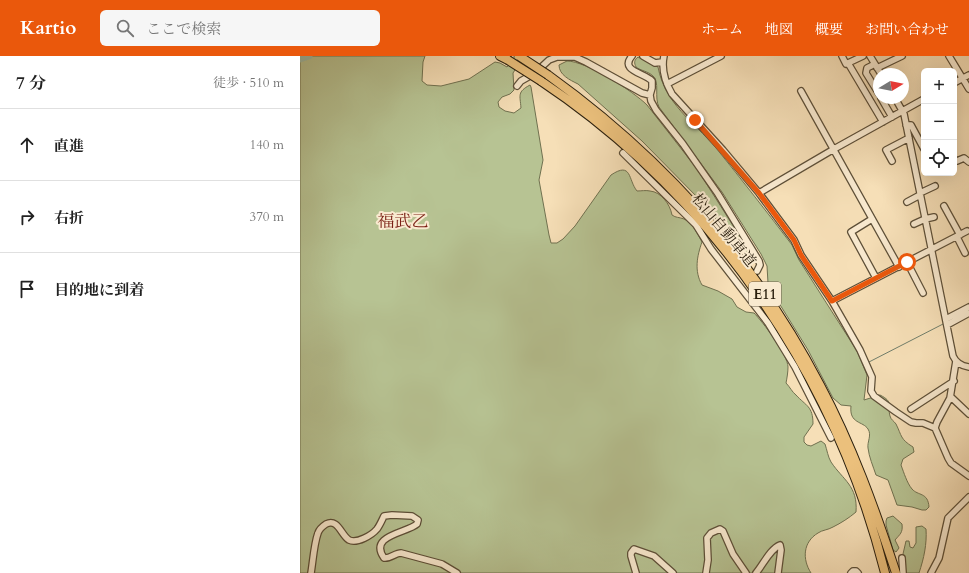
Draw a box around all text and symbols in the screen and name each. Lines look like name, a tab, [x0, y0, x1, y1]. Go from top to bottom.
search box	[100, 10, 380, 46]
text: Kartio	[20, 15, 76, 41]
icon: search	[114, 17, 136, 39]
text: ここで検索	[146, 19, 221, 39]
text: ホーム	[701, 20, 743, 39]
text: 地図	[765, 20, 793, 39]
text: 概要	[815, 20, 843, 39]
text: お問い合わせ	[865, 20, 949, 39]
north arrow	[873, 68, 909, 104]
map controls	[921, 68, 957, 176]
button: +	[921, 68, 957, 104]
text: 7 分	[16, 72, 46, 95]
text: 徒歩 · 510 m	[213, 74, 284, 92]
button: −	[921, 104, 957, 140]
route end	[686, 111, 704, 129]
icon: ahead	[16, 134, 38, 156]
text: 直進	[54, 136, 84, 156]
text: 140 m	[250, 136, 284, 154]
button: locate	[921, 140, 957, 176]
street label: 松山自動車道	[687, 189, 761, 271]
icon: right	[16, 206, 38, 228]
text: 右折	[54, 208, 84, 228]
text: 370 m	[250, 208, 284, 226]
district label: 福武乙	[378, 210, 429, 233]
route start	[898, 253, 916, 271]
icon: arrive	[16, 278, 38, 300]
text: 目的地に到着	[54, 280, 144, 300]
road number: E11	[749, 282, 781, 306]

